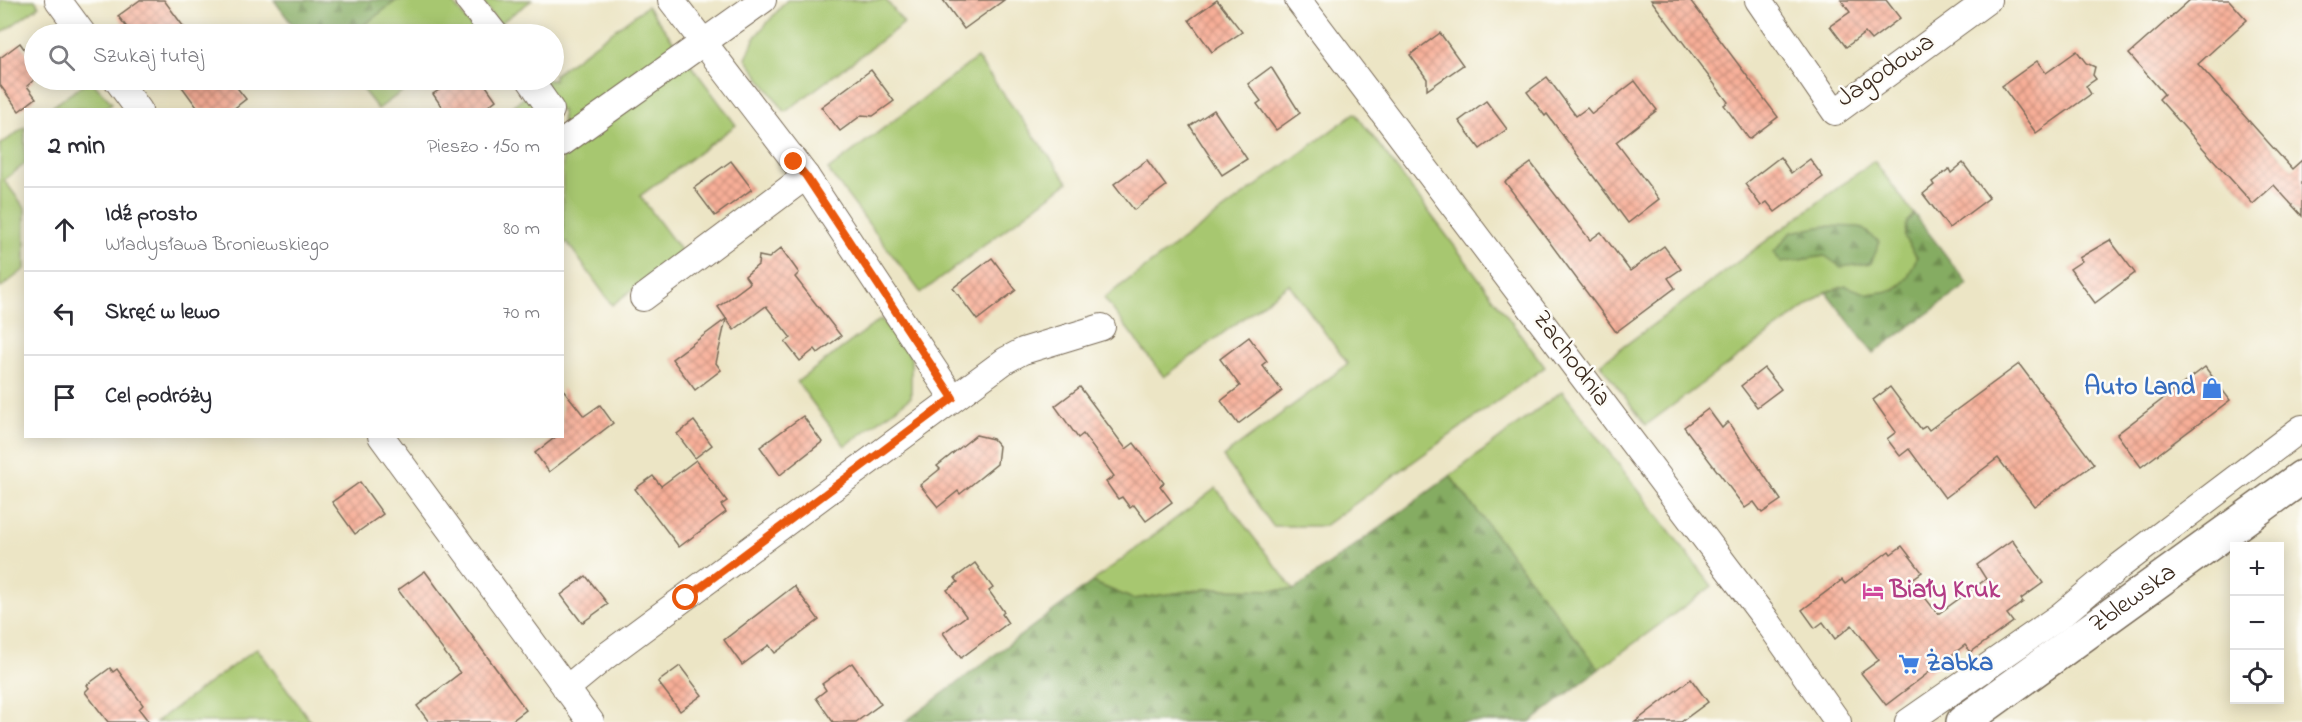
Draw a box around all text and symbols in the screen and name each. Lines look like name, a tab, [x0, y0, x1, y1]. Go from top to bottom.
search box	[24, 24, 564, 90]
street label: Jagodowa	[1829, 24, 1943, 118]
icon: search	[45, 41, 78, 74]
text: Szukaj tutaj	[93, 41, 204, 73]
text: 2 min	[48, 128, 105, 166]
text: Pieszo · 150 m	[427, 133, 540, 162]
route end	[780, 148, 806, 174]
text: Idź prosto	[105, 199, 198, 231]
icon: ahead	[48, 213, 81, 246]
text: 80 m	[503, 215, 540, 244]
text: Władysława Broniewskiego	[105, 231, 329, 260]
icon: left	[48, 297, 81, 330]
text: Skręć w lewo	[105, 297, 220, 329]
text: 70 m	[503, 299, 540, 328]
street label: Zachodnia	[1522, 303, 1620, 415]
place label: Auto Land	[2084, 369, 2195, 407]
shop icon: Auto Land	[2200, 376, 2224, 400]
icon: arrive	[48, 381, 81, 414]
text: Cel podróży	[105, 381, 212, 413]
map controls	[2230, 542, 2284, 704]
button: +	[2230, 542, 2284, 596]
street label: Zblewska	[2082, 554, 2185, 644]
place label: Biały Kruk	[1889, 572, 2001, 610]
hotel icon: Biały Kruk	[1861, 579, 1885, 603]
route start	[672, 584, 698, 610]
button: −	[2230, 596, 2284, 650]
place label: Żabka	[1926, 645, 1993, 683]
button: locate	[2230, 650, 2284, 704]
supermarket icon: Żabka	[1897, 652, 1921, 676]

